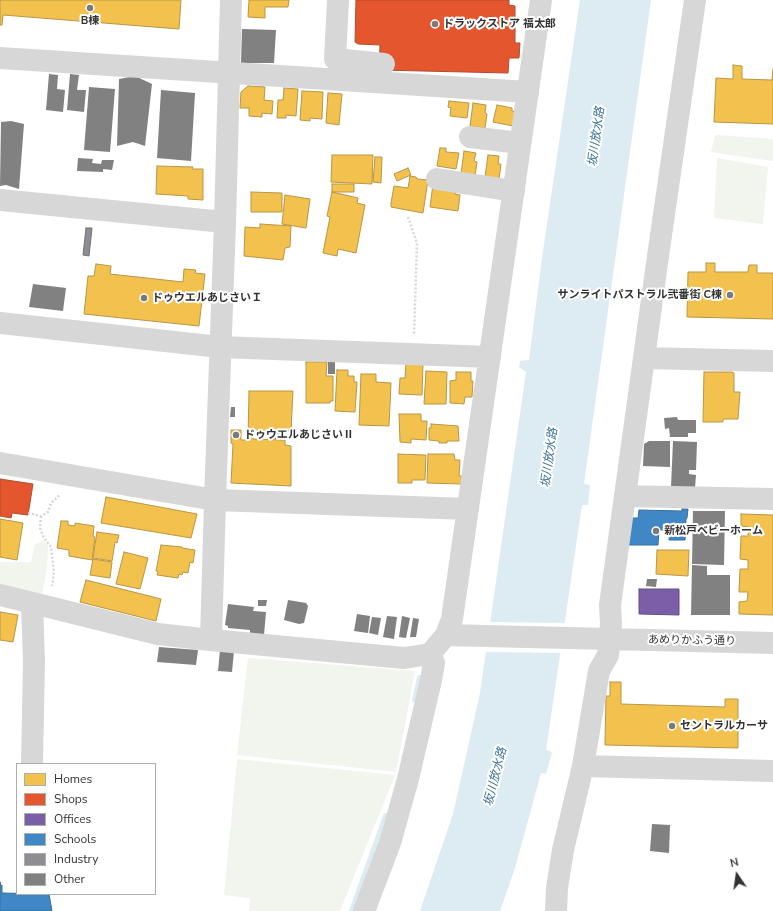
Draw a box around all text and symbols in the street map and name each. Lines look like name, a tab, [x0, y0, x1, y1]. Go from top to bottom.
marker: B棟	[85, 3, 95, 13]
place label: B棟	[81, 14, 99, 28]
place label: ドラックストア 福太郎	[443, 17, 556, 31]
marker: ドラックストア 福太郎	[430, 19, 440, 29]
water label: 坂川放水路	[586, 106, 608, 168]
place label: サンライトパストラル弐番街 C棟	[558, 288, 722, 302]
marker: サンライトパストラル弐番街 C棟	[725, 290, 735, 300]
place label: ドゥウエルあじさいＩ	[152, 291, 262, 305]
marker: ドゥウエルあじさいＩ	[139, 293, 149, 303]
water label: 坂川放水路	[539, 427, 561, 489]
place label: ドゥウエルあじさいⅡ	[244, 428, 354, 442]
marker: ドゥウエルあじさいⅡ	[231, 430, 241, 440]
place label: 新松戸ベビーホーム	[664, 524, 763, 538]
marker: 新松戸ベビーホーム	[651, 526, 661, 536]
street label: あめりかふう通り	[648, 634, 736, 648]
place label: セントラルカーサ	[680, 719, 768, 733]
marker: セントラルカーサ	[667, 721, 677, 731]
water label: 坂川放水路	[482, 746, 510, 808]
legend	[16, 763, 156, 895]
text: Homes	[54, 771, 92, 787]
text: Shops	[54, 791, 88, 807]
text: Offices	[54, 811, 91, 827]
text: Schools	[54, 831, 96, 847]
text: Industry	[54, 851, 98, 867]
north arrow	[717, 855, 757, 895]
text: N	[728, 855, 740, 871]
text: Other	[54, 871, 85, 887]

